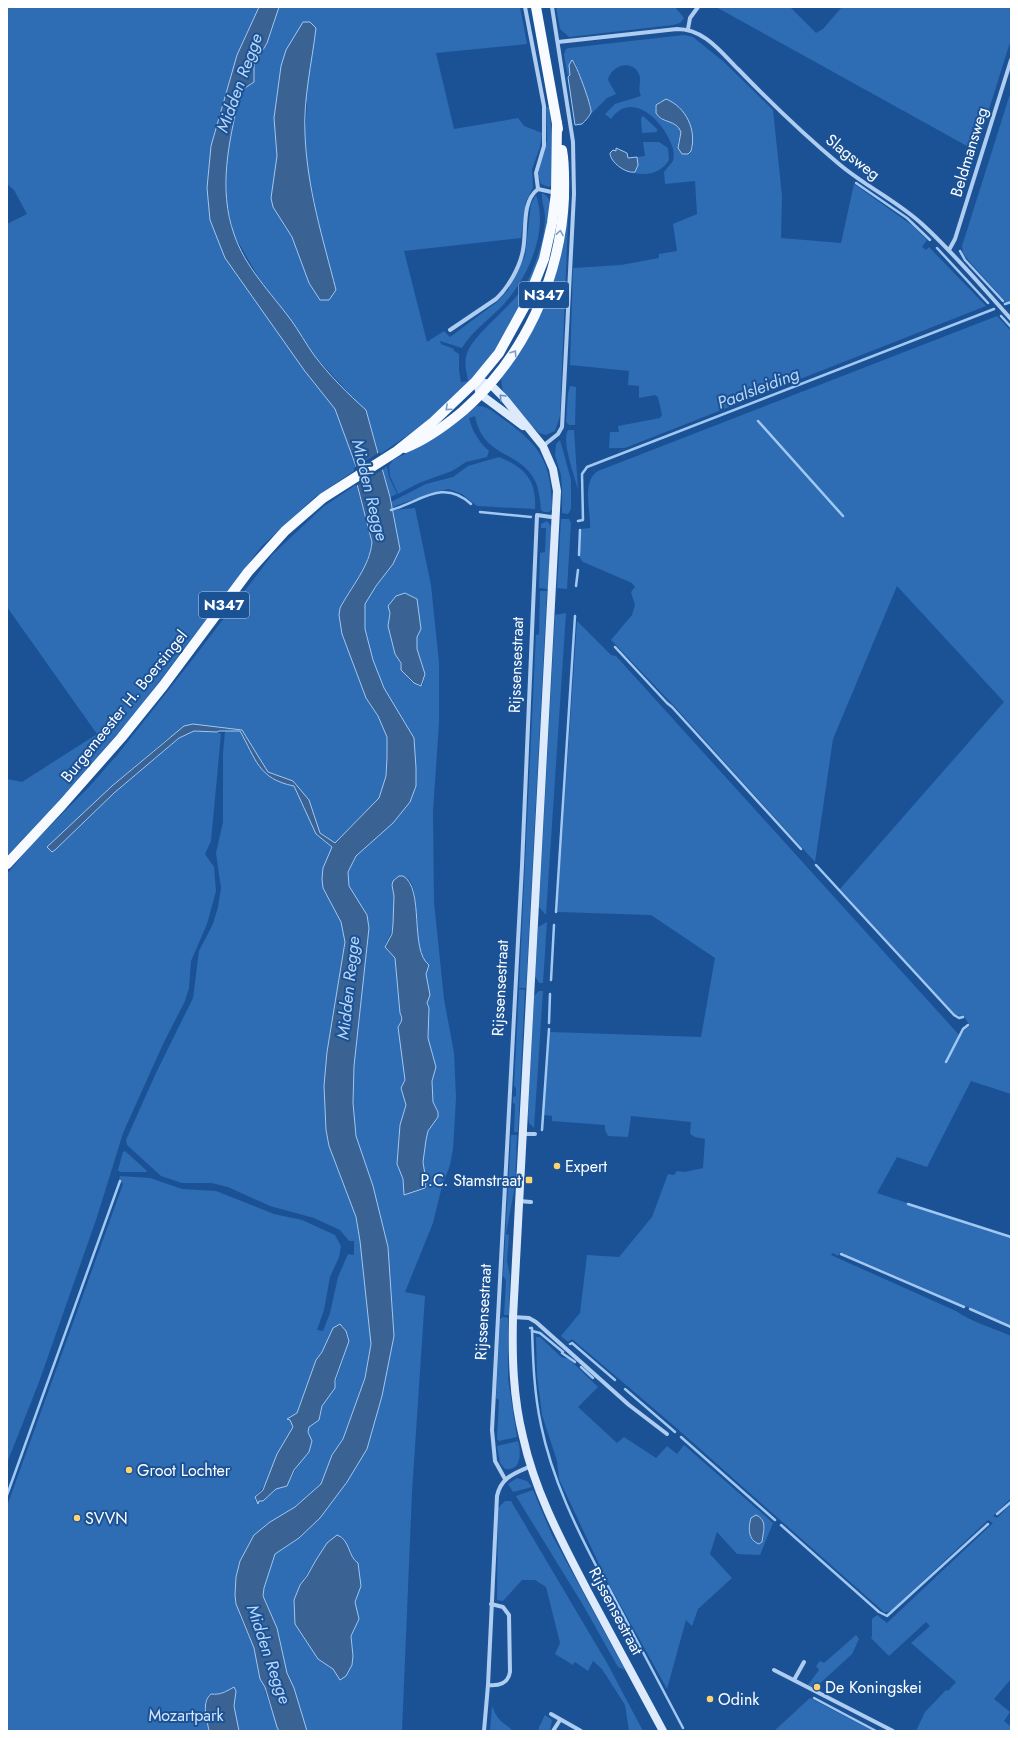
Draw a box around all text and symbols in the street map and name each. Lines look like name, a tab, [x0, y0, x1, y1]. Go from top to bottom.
water label: Midden Regge	[210, 30, 268, 136]
street label: Beldmansweg	[944, 104, 994, 200]
street label: Slagsweg	[821, 128, 885, 186]
one-way arrow	[555, 230, 564, 236]
road number: N347	[519, 282, 569, 308]
one-way arrow	[509, 350, 516, 357]
water label: Paalsleiding	[714, 361, 803, 415]
one-way arrow	[499, 394, 507, 402]
one-way arrow	[445, 403, 453, 411]
water label: Midden Regge	[346, 437, 394, 544]
road number: N347	[199, 592, 249, 618]
street label: Rijssensestraat	[503, 616, 529, 714]
street label: Burgemeester H. Boersingel	[55, 625, 193, 787]
water label: Midden Regge	[331, 935, 365, 1041]
street label: Rijssensestraat	[486, 939, 514, 1037]
place label: Expert	[565, 1155, 607, 1178]
marker: Expert	[552, 1161, 562, 1171]
place label: P.C. Stamstraat	[420, 1169, 521, 1192]
marker: P.C. Stamstraat	[524, 1175, 534, 1185]
street label: Rijssensestraat	[469, 1263, 497, 1361]
place label: Groot Lochter	[137, 1459, 231, 1482]
marker: Groot Lochter	[124, 1465, 134, 1475]
place label: SVVN	[85, 1507, 128, 1530]
marker: SVVN	[72, 1513, 82, 1523]
street label: Rijssensestraat	[583, 1563, 649, 1659]
water label: Midden Regge	[241, 1601, 297, 1707]
place label: De Koningskei	[825, 1676, 922, 1699]
marker: De Koningskei	[812, 1682, 822, 1692]
place label: Odink	[718, 1688, 760, 1711]
marker: Odink	[705, 1694, 715, 1704]
park label: Mozartpark	[148, 1704, 225, 1727]

